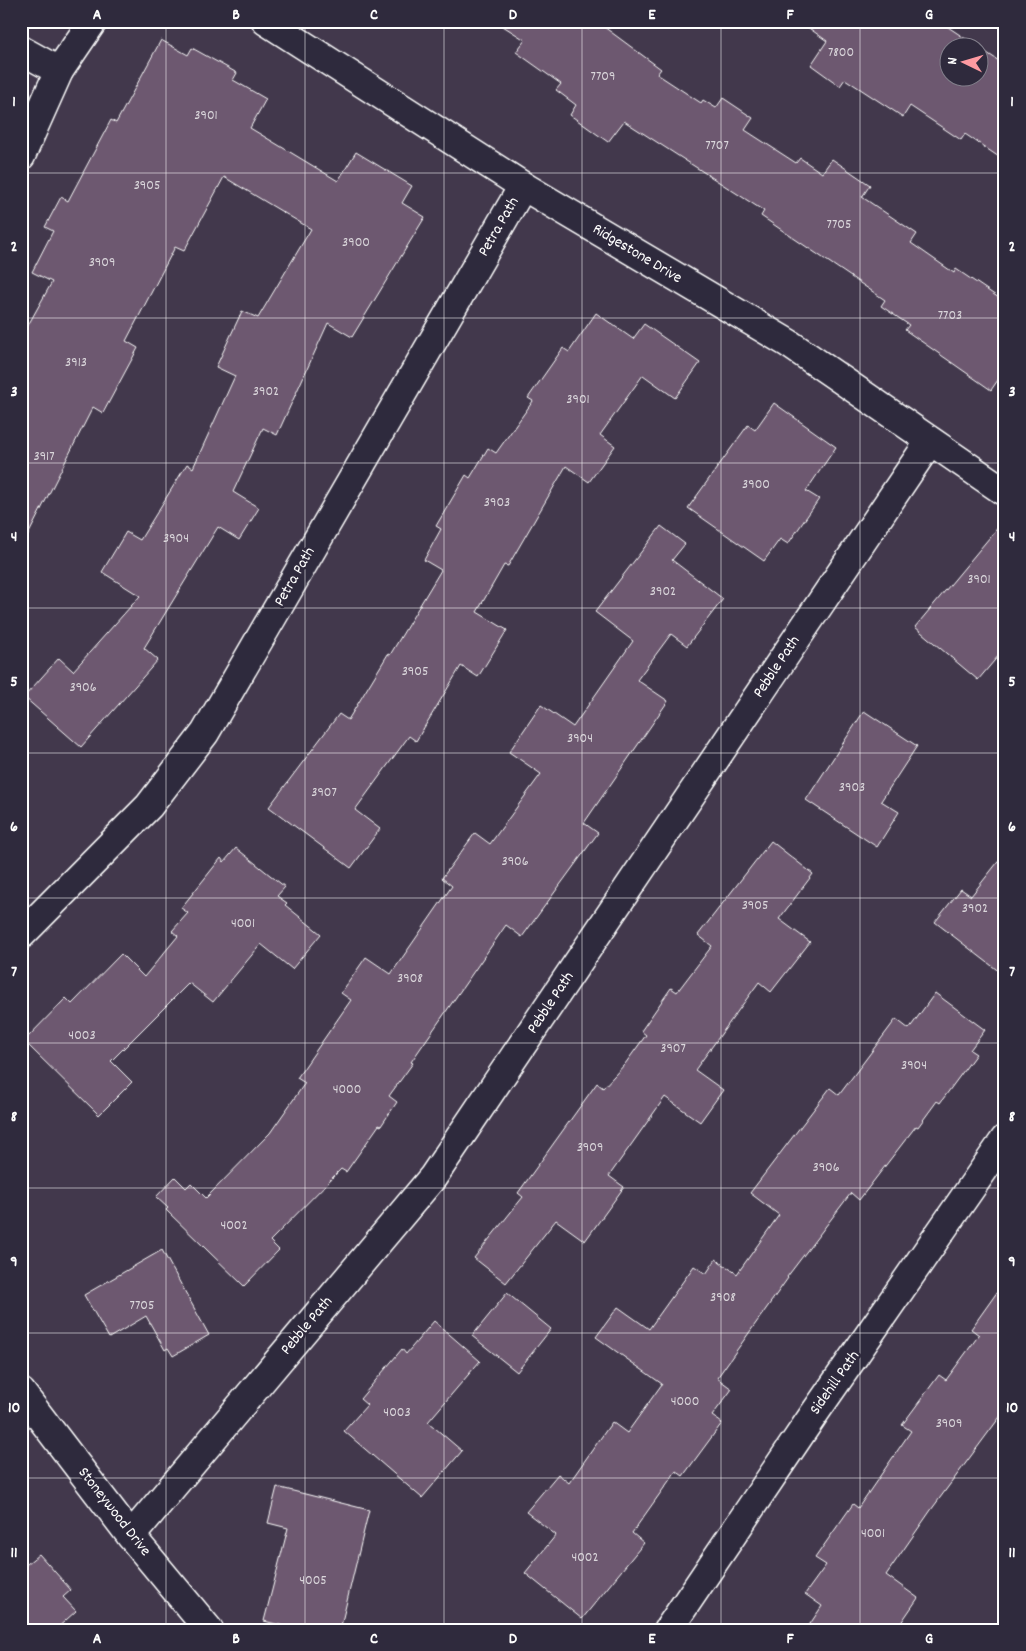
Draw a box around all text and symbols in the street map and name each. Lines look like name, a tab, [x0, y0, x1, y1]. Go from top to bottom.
text: A	[93, 4, 102, 27]
text: B	[232, 4, 240, 27]
text: C	[370, 4, 378, 27]
text: D	[509, 4, 518, 27]
text: E	[648, 4, 656, 27]
text: F	[786, 4, 794, 27]
text: G	[925, 4, 933, 27]
north arrow	[938, 38, 988, 88]
house number: 7800	[828, 43, 854, 63]
text: N	[943, 57, 963, 65]
house number: 7709	[591, 67, 615, 87]
text: 1	[12, 91, 16, 114]
text: 1	[1010, 91, 1014, 114]
house number: 3901	[194, 106, 218, 126]
house number: 7707	[705, 136, 729, 156]
house number: 3905	[134, 176, 160, 196]
street label: Petra Path	[473, 193, 525, 261]
house number: 7705	[827, 215, 851, 235]
street label: Ridgestone Drive	[588, 218, 686, 290]
house number: 3900	[342, 233, 370, 253]
text: 2	[11, 236, 18, 259]
text: 2	[1009, 236, 1016, 259]
house number: 3909	[89, 253, 115, 273]
house number: 7703	[938, 306, 962, 326]
house number: 3913	[65, 353, 87, 373]
text: 3	[10, 381, 18, 404]
text: 3	[1008, 381, 1016, 404]
house number: 3902	[253, 382, 279, 402]
house number: 3901	[566, 390, 590, 410]
house number: 3917	[33, 447, 55, 467]
house number: 3900	[742, 475, 770, 495]
house number: 3903	[484, 493, 510, 513]
text: 4	[11, 526, 17, 549]
text: 4	[1009, 526, 1015, 549]
house number: 3904	[163, 529, 189, 549]
street label: Petra Path	[269, 543, 321, 611]
house number: 3901	[967, 570, 991, 590]
house number: 3902	[650, 582, 676, 602]
street label: Pebble Path	[748, 631, 806, 703]
house number: 3905	[402, 662, 428, 682]
text: 5	[10, 671, 18, 694]
text: 5	[1008, 671, 1016, 694]
house number: 3906	[69, 678, 97, 698]
house number: 3904	[567, 729, 593, 749]
house number: 3903	[839, 778, 865, 798]
house number: 3907	[311, 783, 337, 803]
text: 6	[10, 816, 18, 839]
text: 6	[1008, 816, 1016, 839]
house number: 3906	[501, 852, 529, 872]
house number: 3905	[742, 896, 768, 916]
house number: 3902	[962, 899, 988, 919]
house number: 4001	[231, 914, 255, 934]
text: 7	[11, 961, 17, 984]
text: 7	[1009, 961, 1015, 984]
street label: Pebble Path	[522, 967, 580, 1039]
house number: 3908	[397, 969, 423, 989]
house number: 4003	[68, 1026, 96, 1046]
house number: 3907	[660, 1039, 686, 1059]
house number: 3904	[901, 1056, 927, 1076]
house number: 4000	[333, 1080, 361, 1100]
text: 8	[11, 1106, 18, 1129]
text: 8	[1009, 1106, 1016, 1129]
house number: 3909	[577, 1138, 603, 1158]
house number: 3906	[812, 1158, 840, 1178]
house number: 4002	[220, 1216, 248, 1236]
text: 9	[10, 1251, 18, 1274]
text: 9	[1008, 1251, 1016, 1274]
house number: 3908	[710, 1288, 736, 1308]
street label: Pebble Path	[275, 1292, 339, 1360]
house number: 7705	[130, 1296, 154, 1316]
street label: Sidehill Path	[804, 1346, 866, 1420]
house number: 4000	[671, 1392, 699, 1412]
text: 10	[8, 1397, 20, 1420]
text: 10	[1006, 1397, 1018, 1420]
house number: 4003	[383, 1403, 411, 1423]
house number: 3909	[936, 1414, 962, 1434]
street label: Stoneywood Drive	[72, 1463, 156, 1561]
house number: 4001	[861, 1524, 885, 1544]
text: 11	[10, 1542, 18, 1565]
text: 11	[1008, 1542, 1016, 1565]
house number: 4002	[571, 1548, 599, 1568]
house number: 4005	[299, 1571, 327, 1591]
text: A	[93, 1628, 102, 1651]
text: B	[232, 1628, 240, 1651]
text: C	[370, 1628, 378, 1651]
text: D	[509, 1628, 518, 1651]
text: E	[648, 1628, 656, 1651]
text: F	[786, 1628, 794, 1651]
text: G	[925, 1628, 933, 1651]

